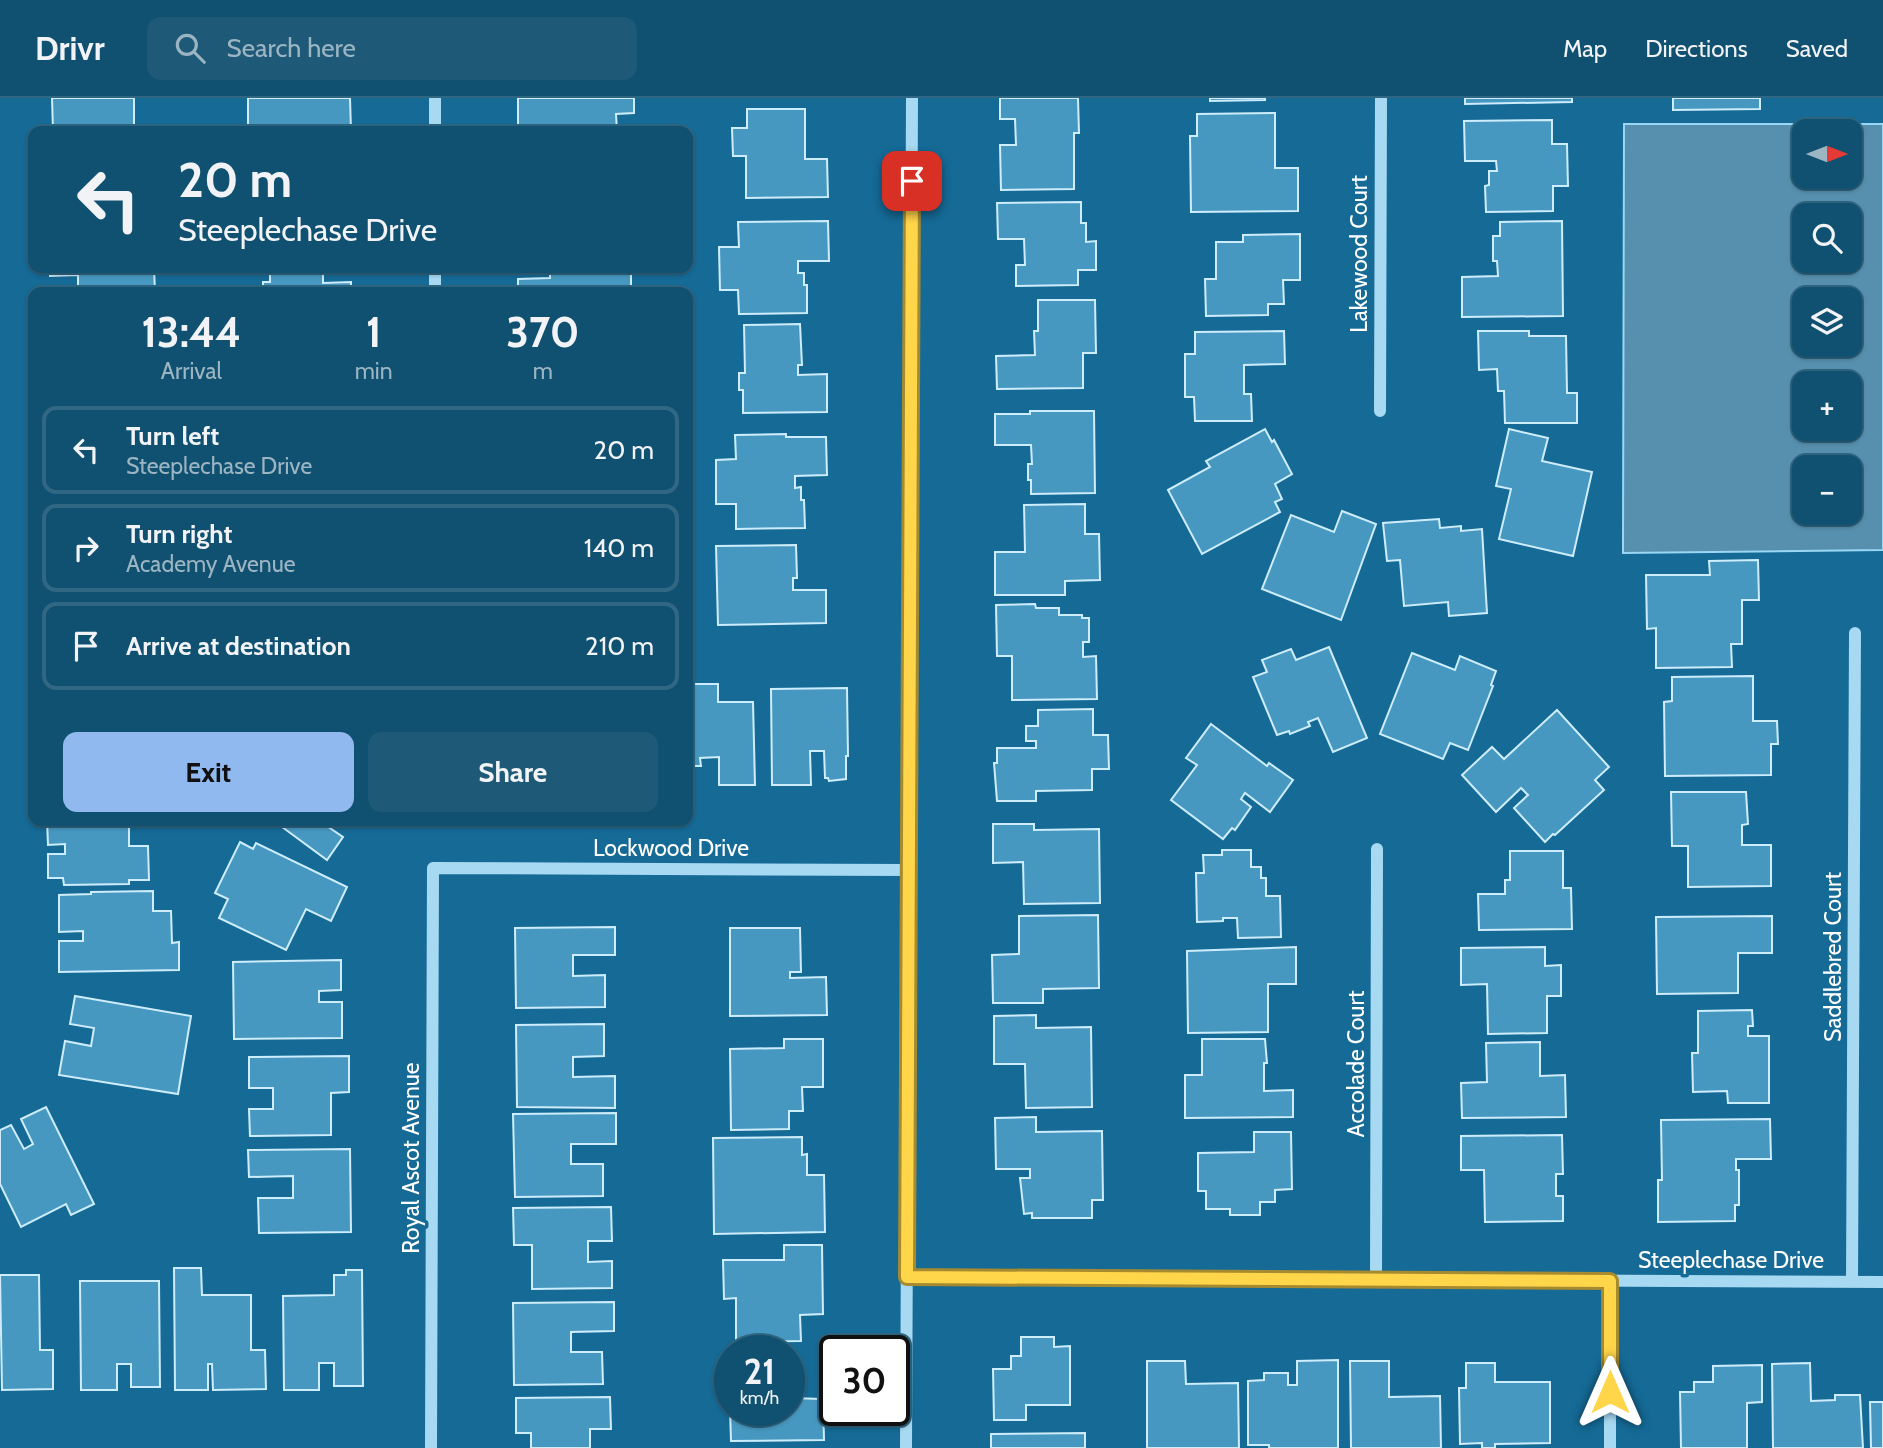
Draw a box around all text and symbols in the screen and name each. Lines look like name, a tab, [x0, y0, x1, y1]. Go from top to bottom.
search box	[147, 17, 637, 80]
text: Drivr	[35, 28, 105, 68]
icon: search	[171, 29, 209, 67]
text: Search here	[227, 32, 356, 64]
text: Map	[1563, 34, 1607, 63]
text: Directions	[1645, 34, 1748, 63]
text: Saved	[1786, 34, 1848, 63]
north arrow	[1792, 119, 1862, 189]
map controls	[1792, 119, 1862, 525]
text: 20 m	[178, 150, 292, 209]
pin	[882, 151, 942, 211]
icon: left	[63, 154, 154, 245]
icon: arrive	[893, 162, 931, 200]
street label: Lakewood Court	[1345, 175, 1373, 333]
button: search	[1792, 203, 1862, 273]
text: Steeplechase Drive	[178, 210, 437, 249]
button: layers	[1792, 287, 1862, 357]
text: 13:44	[142, 306, 241, 358]
text: 1	[366, 306, 381, 358]
text: 370	[506, 306, 579, 358]
text: Arrival	[161, 357, 222, 385]
text: min	[355, 357, 393, 385]
text: m	[533, 357, 553, 385]
button: +	[1792, 371, 1862, 441]
text: Turn left	[126, 420, 219, 452]
icon: left	[67, 431, 105, 469]
text: 20 m	[594, 434, 654, 466]
text: Steeplechase Drive	[126, 452, 312, 480]
button: −	[1792, 455, 1862, 525]
text: Turn right	[126, 518, 232, 550]
icon: right	[67, 529, 105, 567]
text: 140 m	[584, 532, 654, 564]
text: Academy Avenue	[126, 550, 296, 578]
icon: arrive	[67, 627, 105, 665]
text: Arrive at destination	[126, 630, 351, 662]
text: 210 m	[585, 630, 654, 662]
button: Exit	[63, 732, 354, 812]
button: Share	[368, 732, 658, 812]
street label: Lockwood Drive	[593, 834, 749, 862]
street label: Saddlebred Court	[1819, 872, 1847, 1042]
street label: Accolade Court	[1342, 990, 1370, 1137]
street label: Royal Ascot Avenue	[397, 1062, 425, 1254]
street label: Steeplechase Drive	[1638, 1246, 1824, 1274]
speed limit sign: 30	[819, 1335, 910, 1426]
text: 21	[744, 1350, 775, 1393]
position arrow	[1573, 1355, 1647, 1429]
text: km/h	[740, 1387, 779, 1409]

